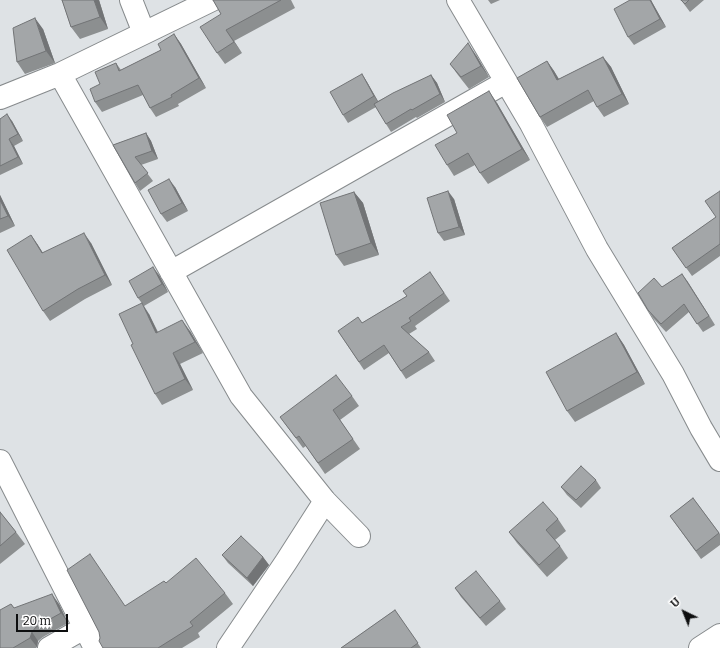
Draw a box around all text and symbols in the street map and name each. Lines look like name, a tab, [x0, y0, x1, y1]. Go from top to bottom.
north arrow	[664, 592, 704, 632]
text: U	[668, 595, 683, 610]
scale bar	[18, 606, 70, 632]
text: 20 m	[23, 614, 51, 628]

